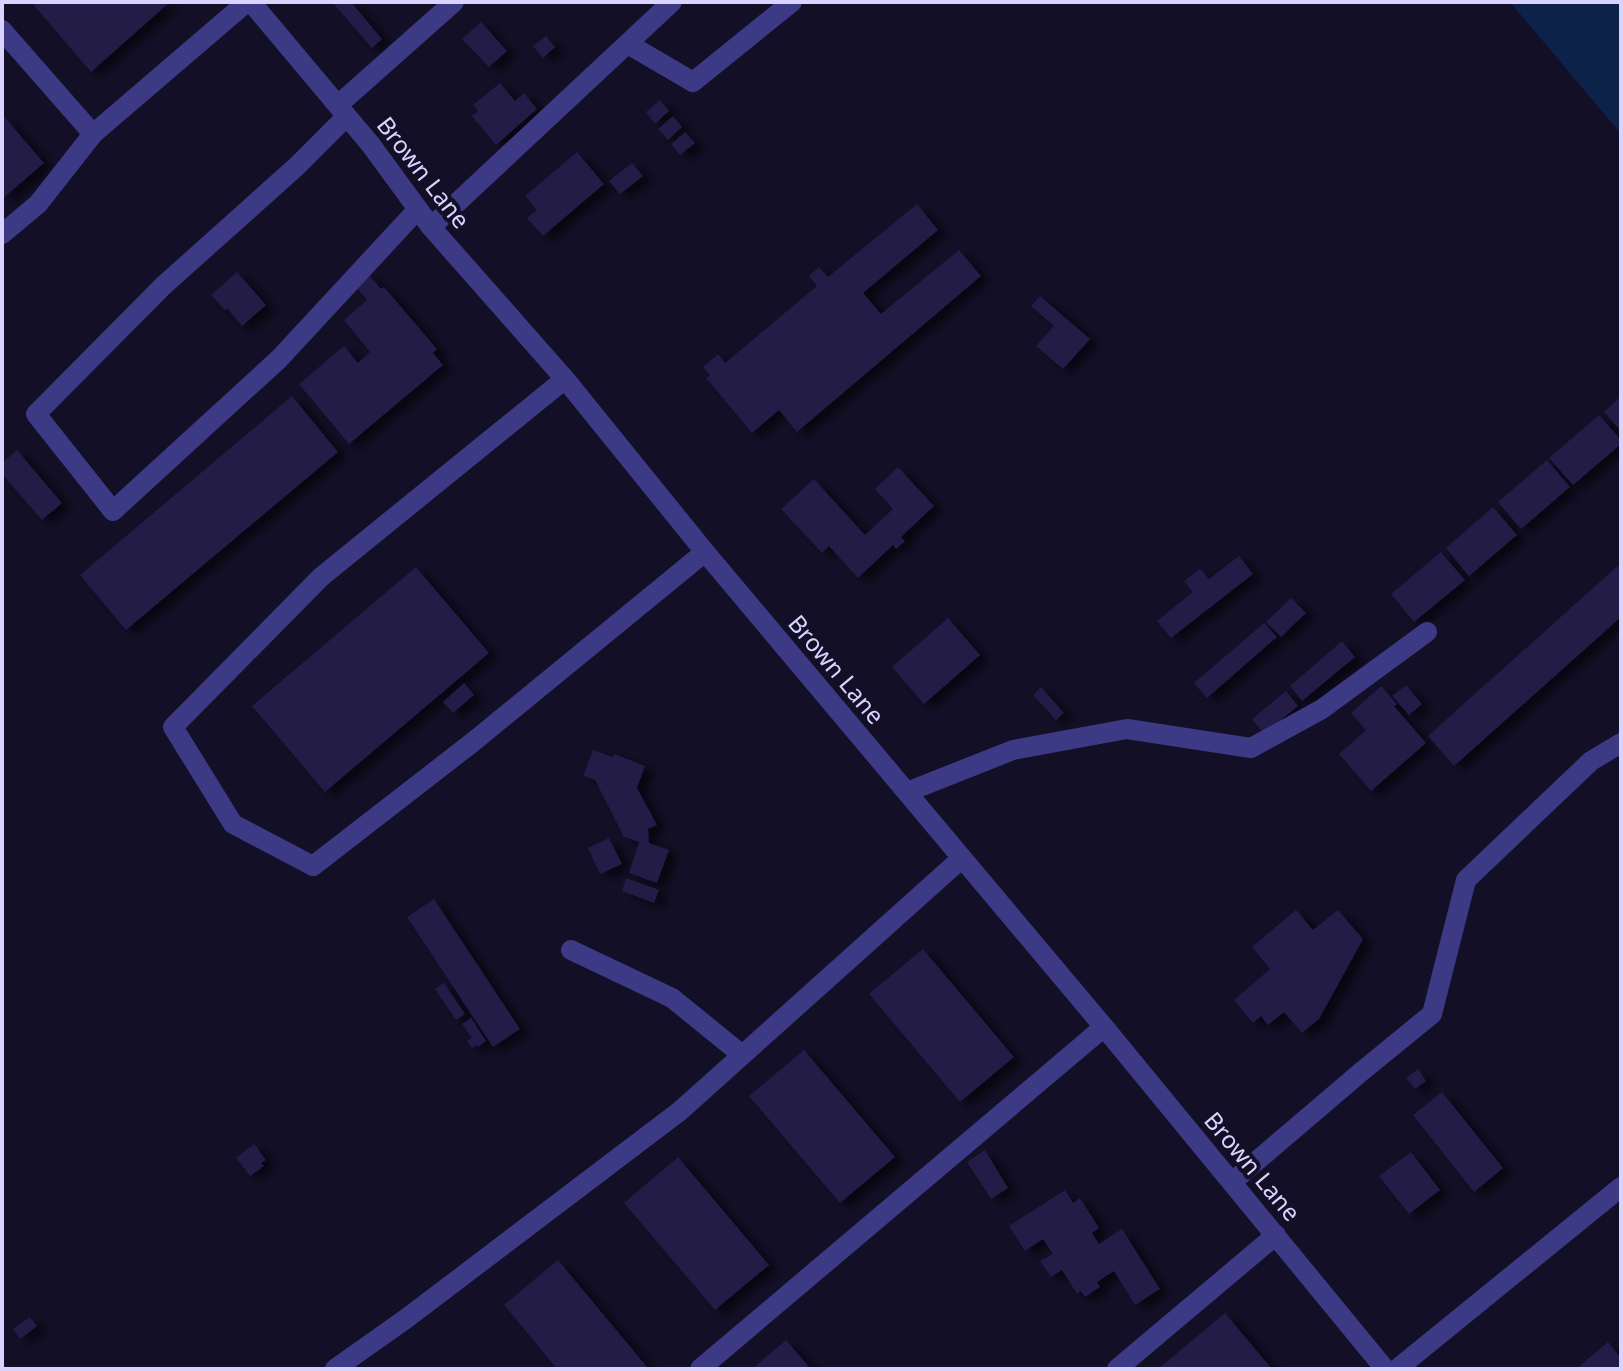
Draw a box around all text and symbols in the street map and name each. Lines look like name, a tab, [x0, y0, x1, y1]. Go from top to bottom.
street label: Brown Lane	[370, 109, 478, 235]
street label: Brown Lane	[781, 607, 893, 731]
street label: Brown Lane	[1197, 1104, 1309, 1228]

